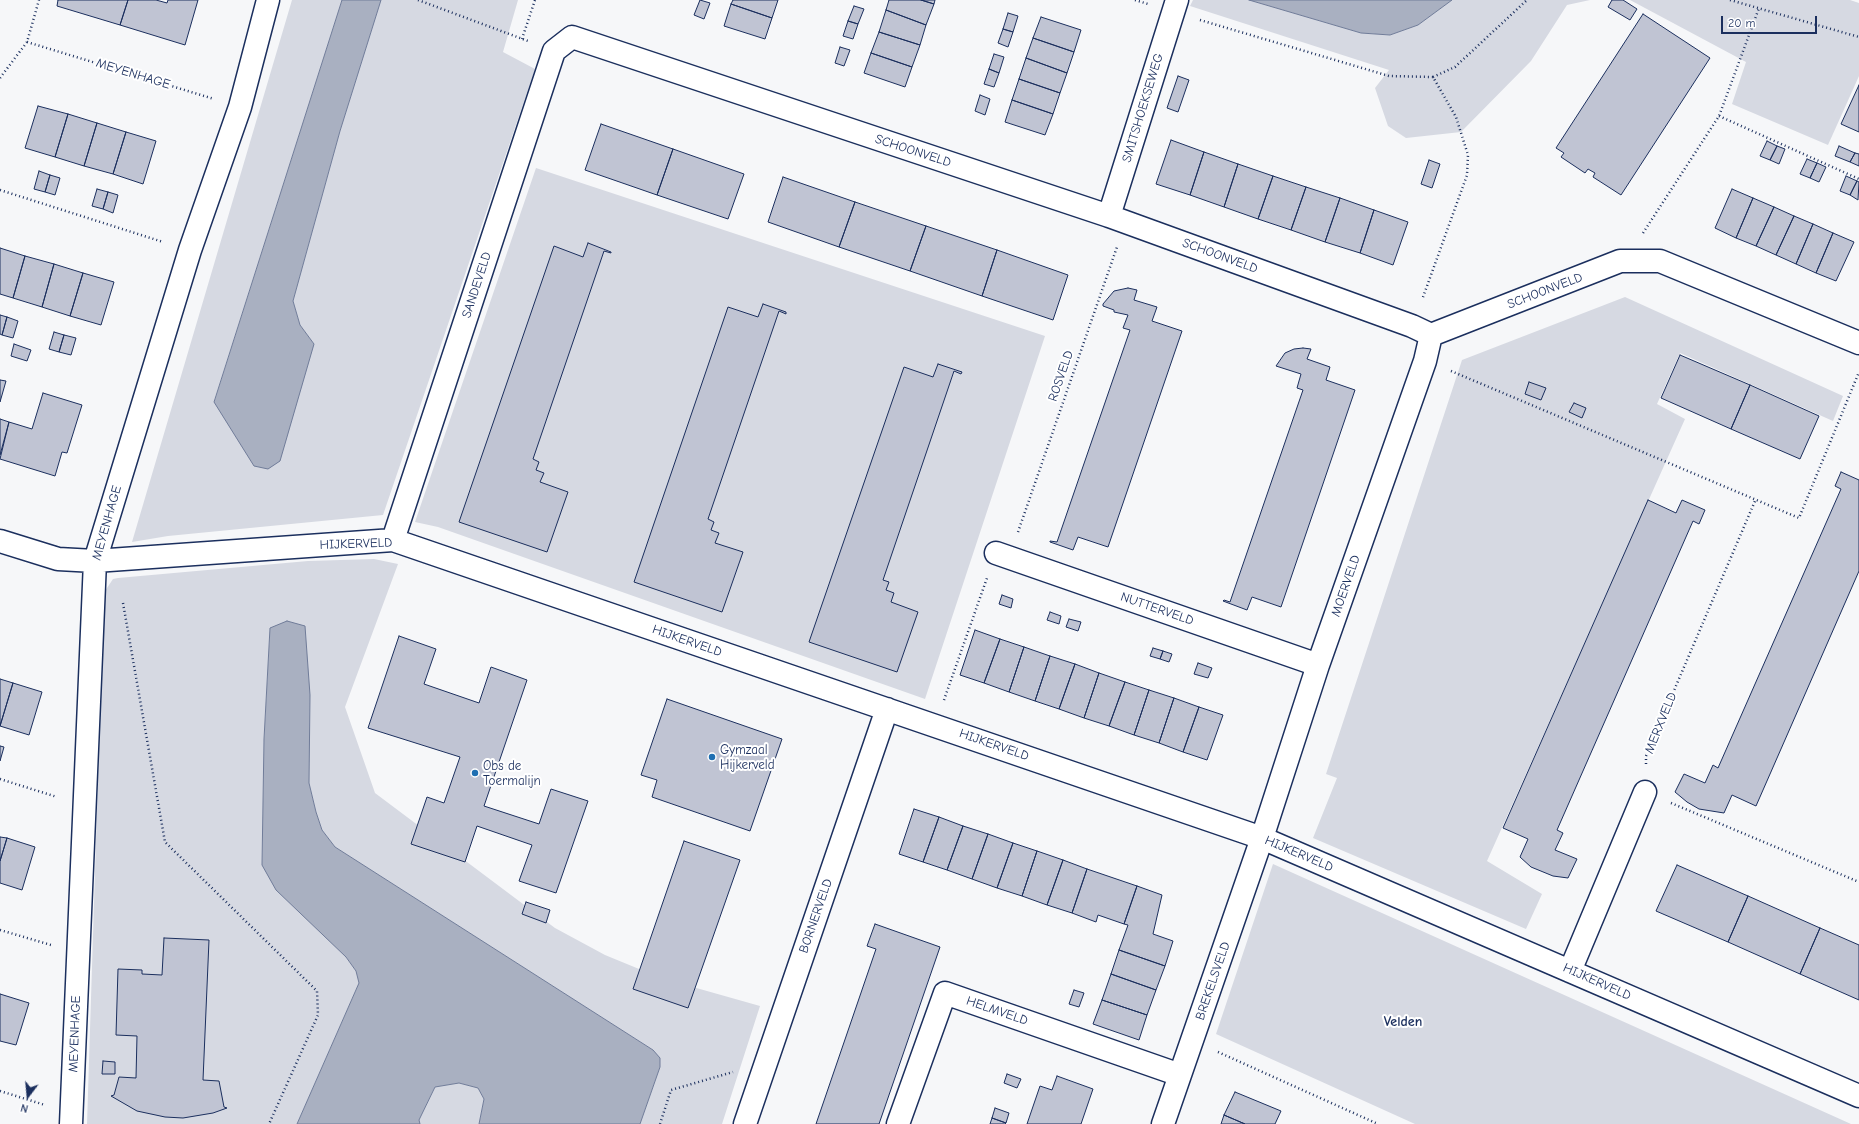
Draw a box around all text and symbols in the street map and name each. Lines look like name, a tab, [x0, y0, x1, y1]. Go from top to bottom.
scale bar	[1723, 8, 1819, 34]
text: 20 m	[1728, 16, 1756, 30]
street label: SMITSHOEKSEWEG	[1119, 52, 1167, 164]
street label: MEYENHAGE	[94, 55, 172, 93]
street label: SCHOONVELD	[873, 131, 953, 171]
street label: SCHOONVELD	[1180, 235, 1260, 277]
street label: SANDEVELD	[459, 250, 495, 320]
street label: SCHOONVELD	[1505, 270, 1585, 312]
street label: ROSVELD	[1045, 349, 1077, 403]
street label: MEYENHAGE	[89, 484, 125, 562]
street label: HIJKERVELD	[319, 535, 393, 553]
street label: MOERVELD	[1328, 553, 1364, 619]
street label: NUTTERVELD	[1118, 589, 1196, 629]
street label: HIJKERVELD	[650, 622, 724, 660]
street label: MERXVELD	[1642, 690, 1680, 756]
street label: HIJKERVELD	[957, 726, 1031, 764]
place label: Gymzaal Hijkerveld	[720, 742, 775, 773]
marker: Gymzaal Hijkerveld	[707, 752, 717, 762]
place label: Obs de Toermalijn	[483, 758, 541, 789]
marker: Obs de Toermalijn	[470, 768, 480, 778]
street label: HIJKERVELD	[1262, 833, 1336, 875]
street label: BORNERVELD	[796, 877, 836, 955]
street label: BREKELSVELD	[1192, 940, 1234, 1022]
street label: HIJKERVELD	[1561, 960, 1633, 1004]
street label: HELMVELD	[964, 993, 1030, 1029]
street label: MEYENHAGE	[66, 995, 84, 1073]
district label: Velden	[1384, 1014, 1422, 1030]
north arrow	[8, 1076, 48, 1116]
text: N	[19, 1101, 30, 1115]

